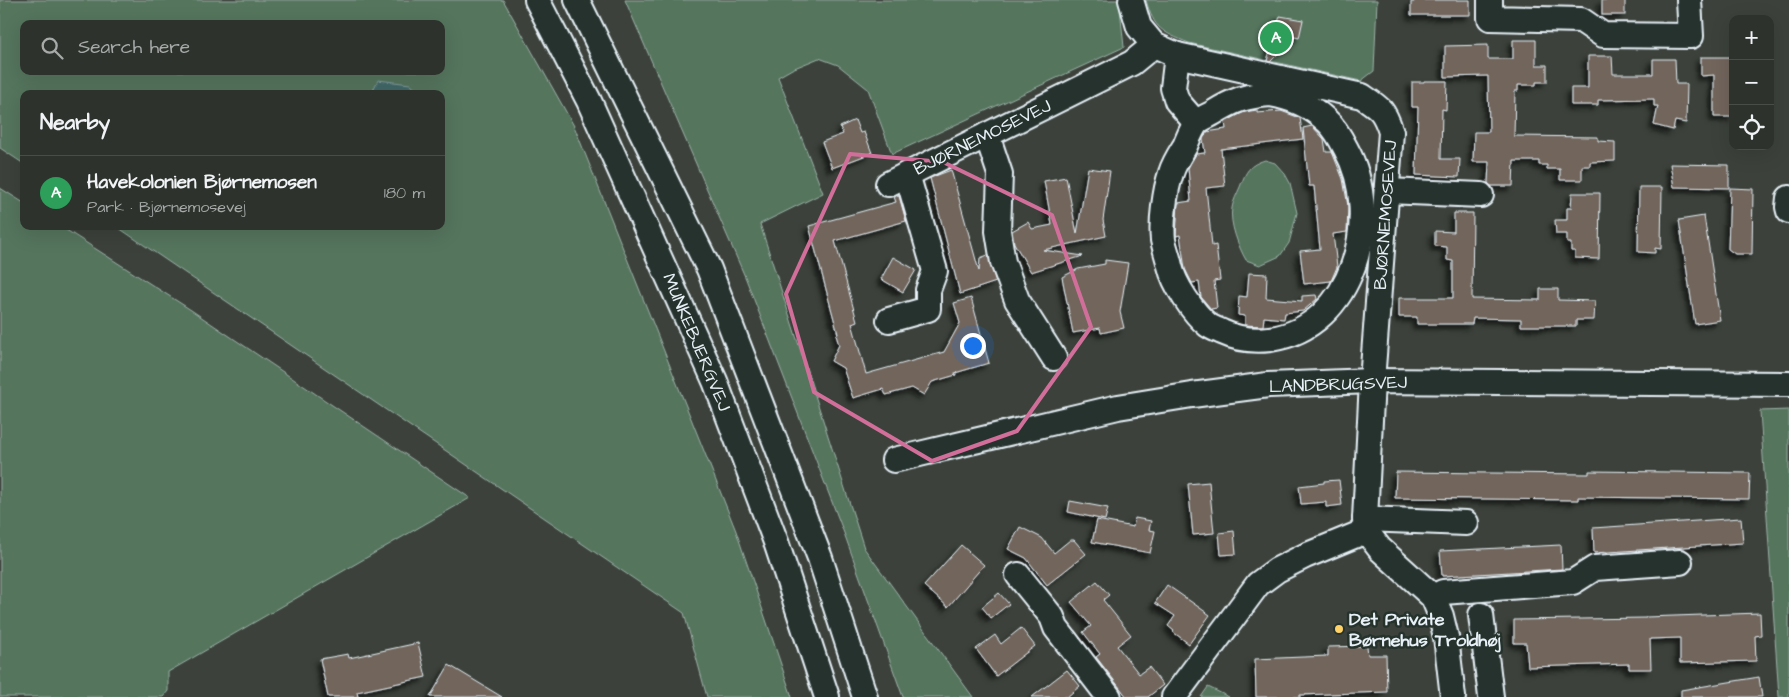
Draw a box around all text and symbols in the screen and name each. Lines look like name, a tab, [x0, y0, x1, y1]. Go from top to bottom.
map controls	[1729, 15, 1774, 150]
button: +	[1729, 15, 1774, 60]
pin: A	[1260, 19, 1292, 57]
search box	[20, 20, 445, 75]
icon: search	[38, 34, 66, 62]
text: Search here	[78, 34, 190, 61]
button: −	[1729, 60, 1774, 105]
street label: BJØRNEMOSEVEJ	[909, 93, 1055, 182]
button: locate	[1729, 105, 1774, 150]
text: Nearby	[40, 108, 110, 137]
street label: BJØRNEMOSEVEJ	[1368, 139, 1403, 291]
text: Havekolonien Bjørnemosen	[87, 169, 317, 196]
text: A	[51, 182, 61, 204]
text: 180 m	[384, 182, 425, 204]
text: Park · Bjørnemosevej	[87, 196, 246, 218]
street label: MUNKEBJERGVEJ	[656, 269, 737, 415]
your location	[960, 333, 986, 359]
street label: LANDBRUGSVEJ	[1269, 370, 1408, 399]
place label: Det Private Børnehus Troldhøj	[1349, 607, 1501, 653]
marker: Det Private Børnehus Troldhøj	[1333, 623, 1345, 635]

